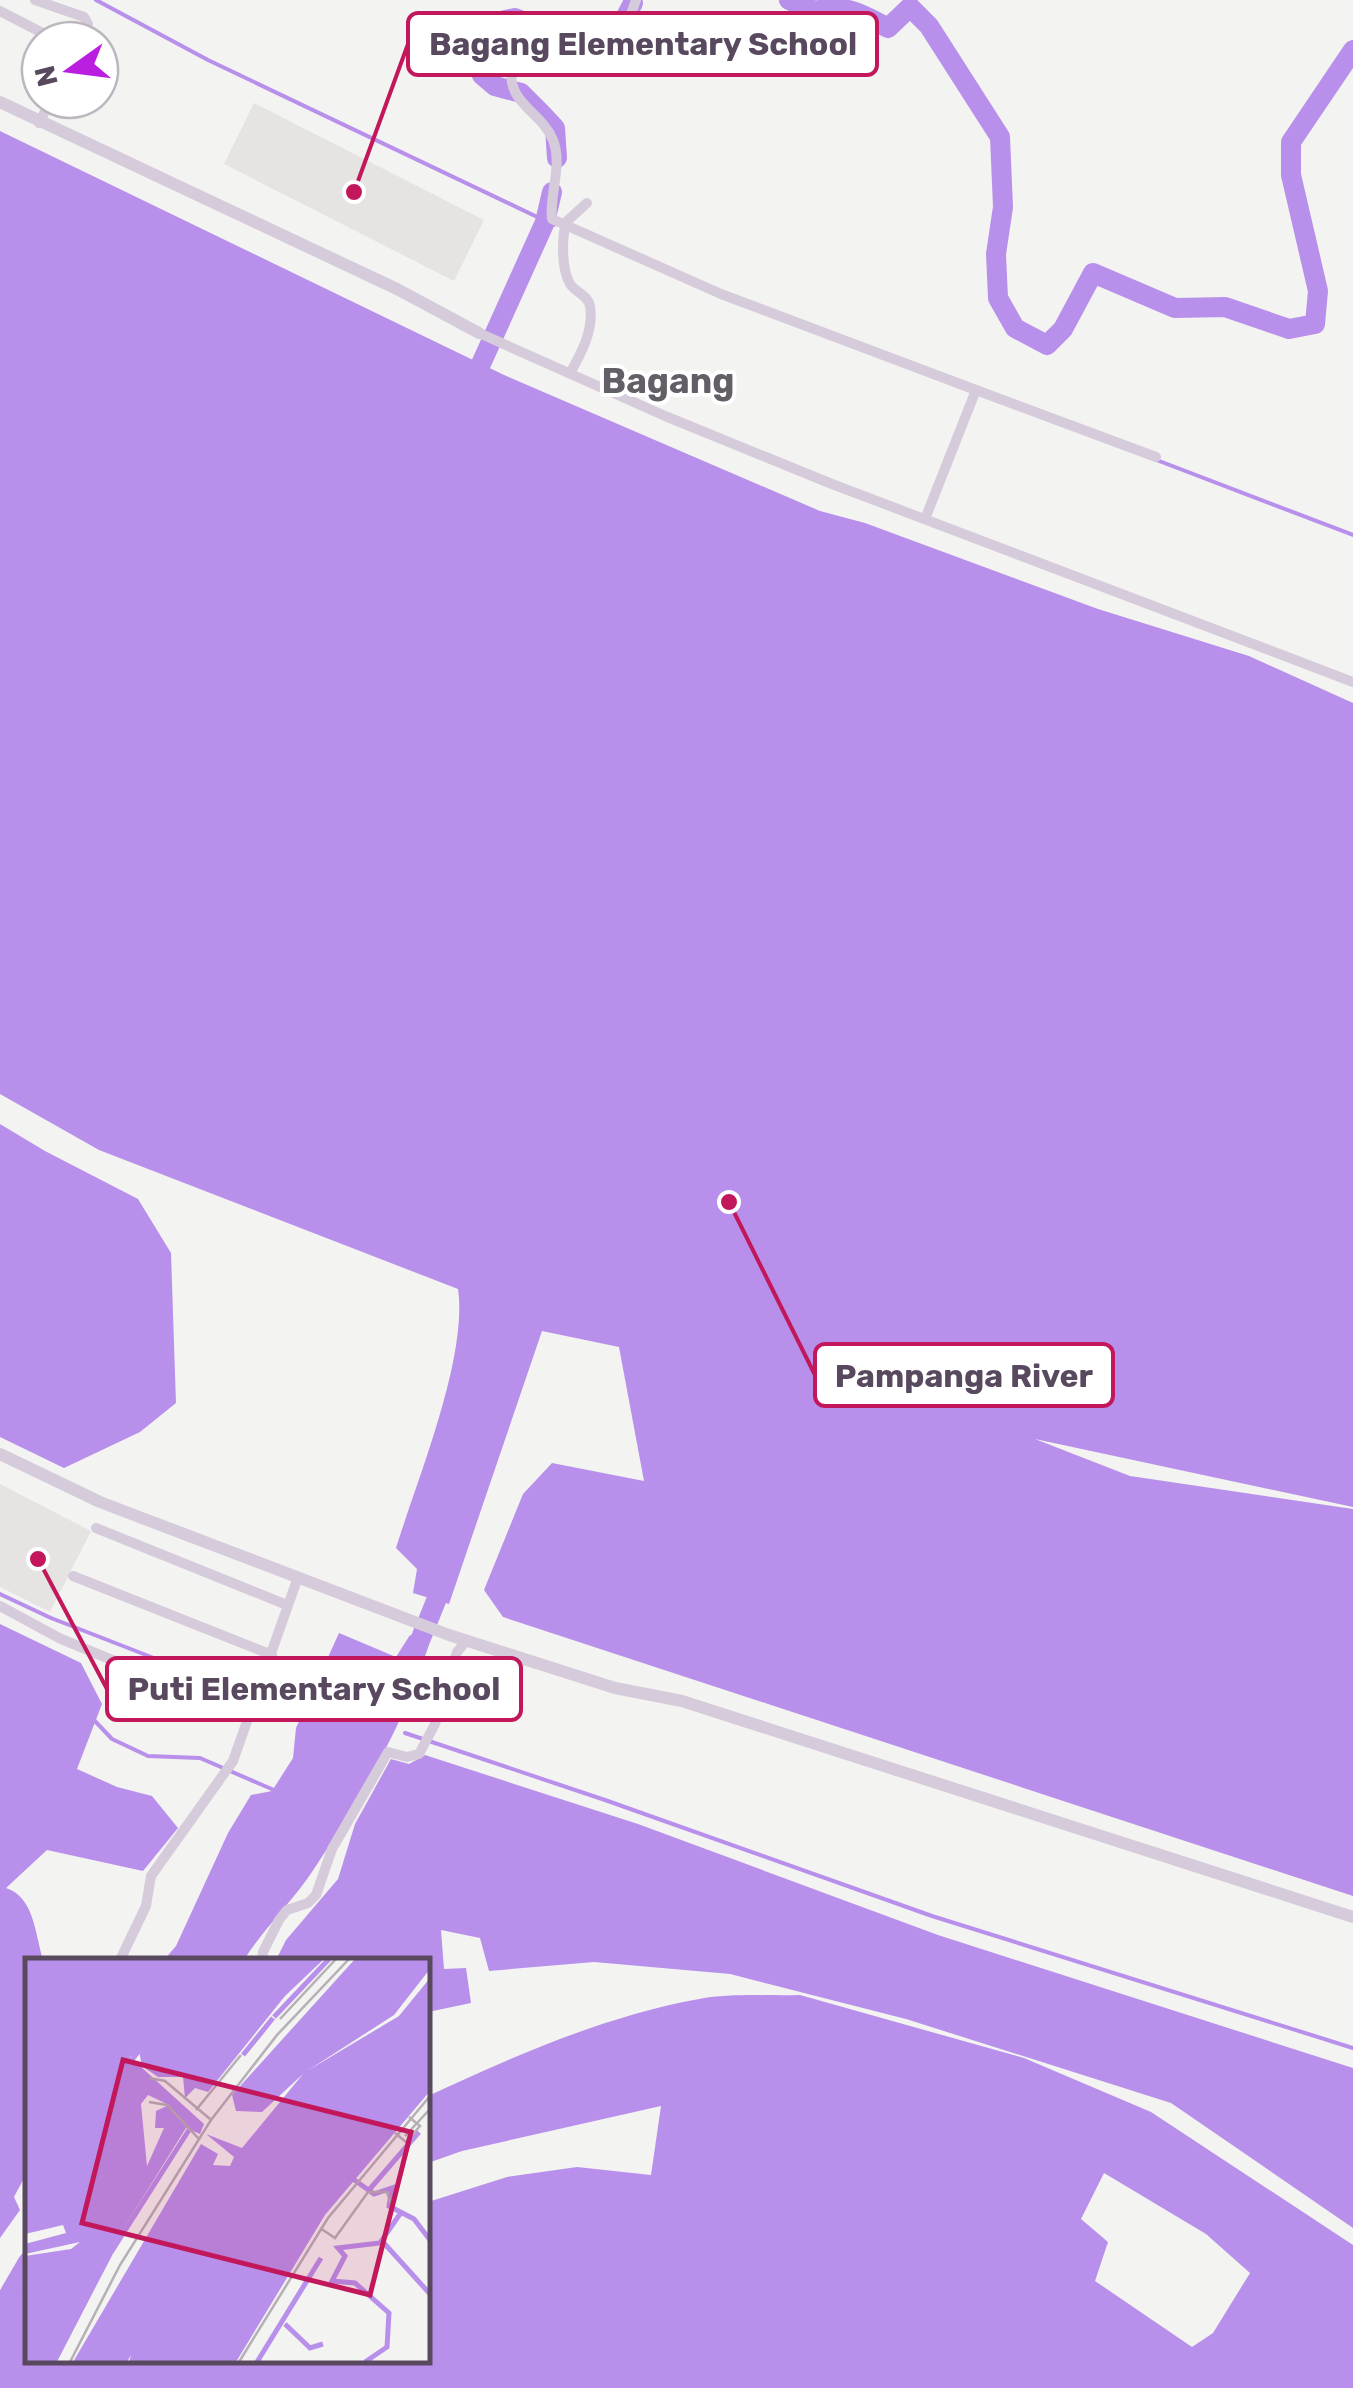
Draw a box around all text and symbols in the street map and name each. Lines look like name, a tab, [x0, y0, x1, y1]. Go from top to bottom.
callout: Bagang Elementary School	[408, 13, 877, 75]
north arrow	[20, 20, 120, 120]
text: Bagang Elementary School	[429, 25, 857, 63]
text: N	[28, 62, 65, 90]
district label: Bagang	[602, 360, 734, 402]
callout: Pampanga River	[815, 1344, 1113, 1406]
text: Pampanga River	[835, 1357, 1094, 1395]
callout: Puti Elementary School	[107, 1658, 521, 1720]
text: Puti Elementary School	[127, 1670, 501, 1708]
inset map	[25, 1958, 430, 2363]

